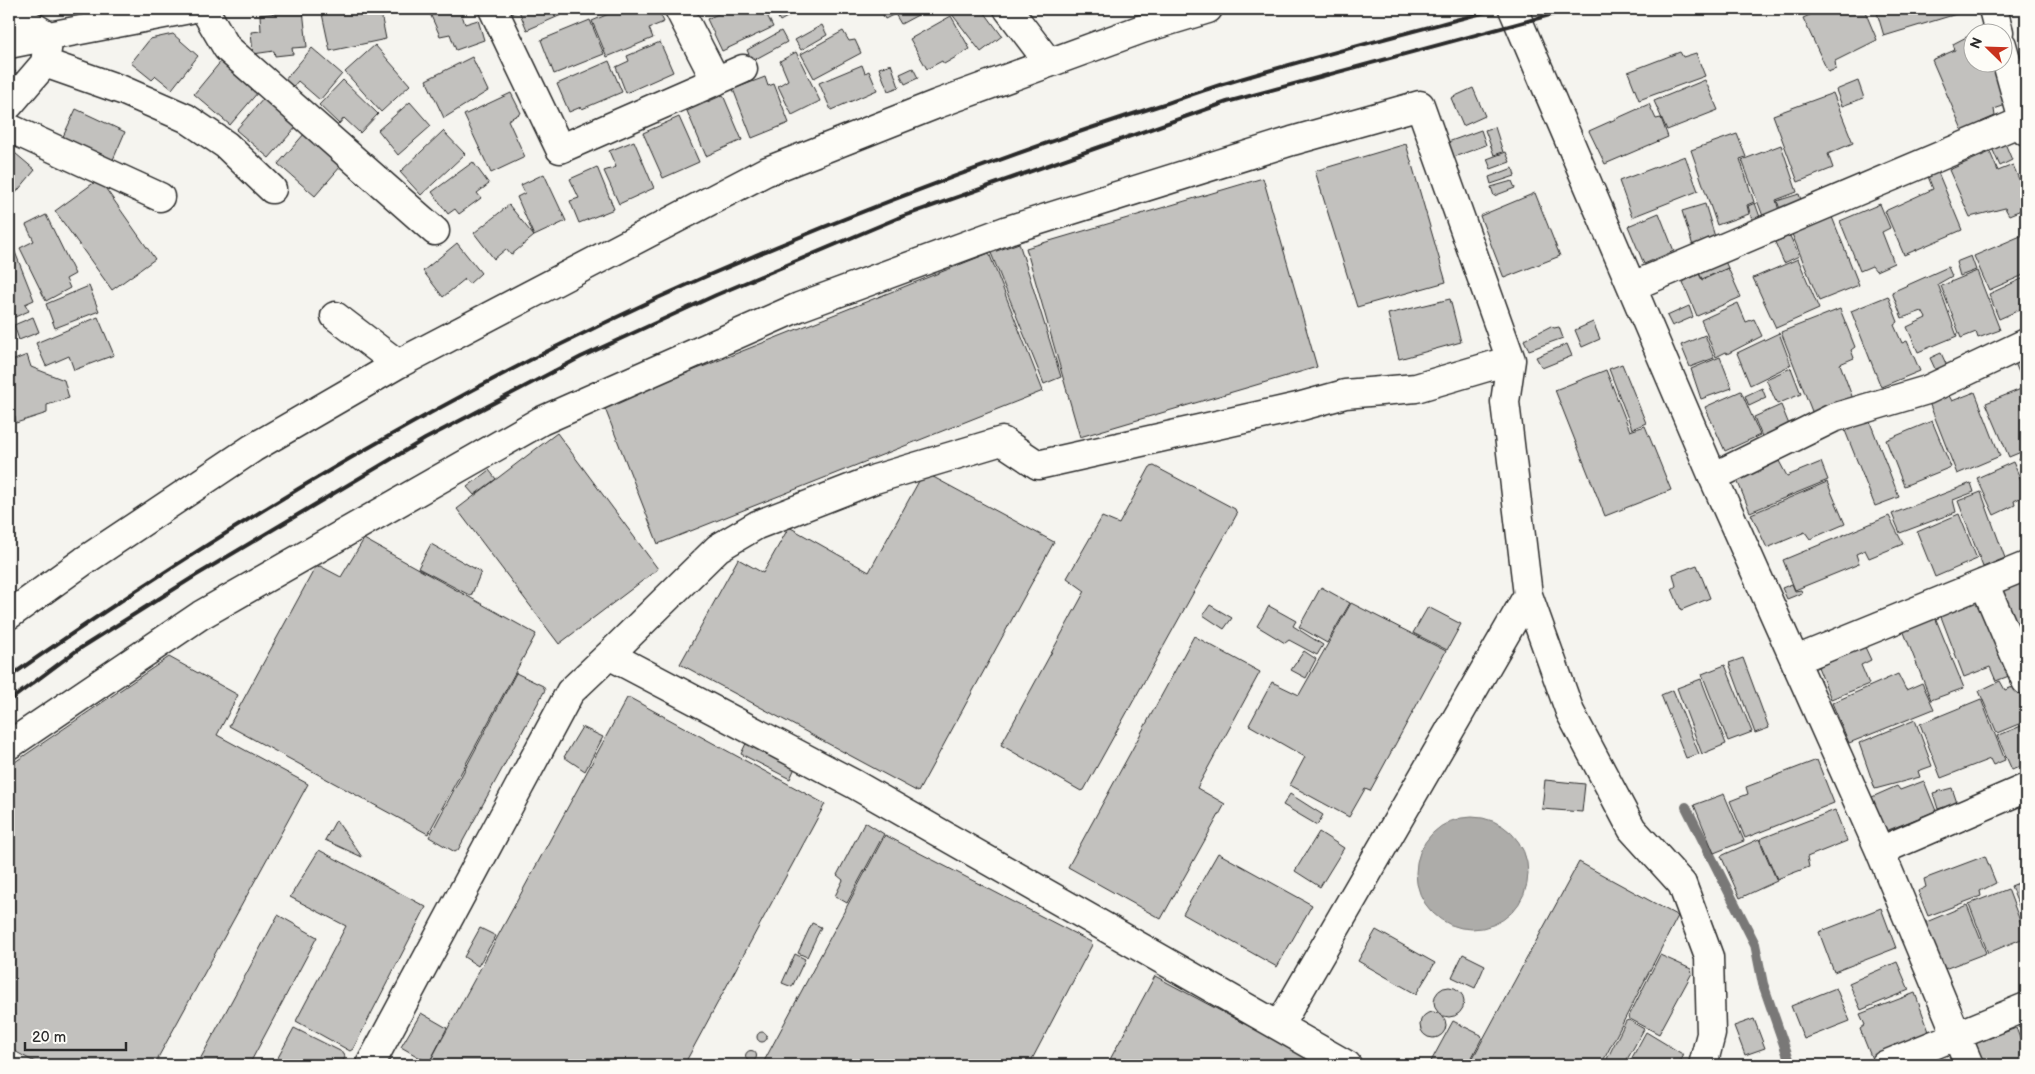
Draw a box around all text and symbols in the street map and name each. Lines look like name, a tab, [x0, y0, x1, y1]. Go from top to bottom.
north arrow	[1962, 22, 2012, 72]
text: N	[1967, 35, 1986, 51]
scale bar	[25, 1019, 126, 1051]
text: 20 m	[32, 1028, 66, 1047]

